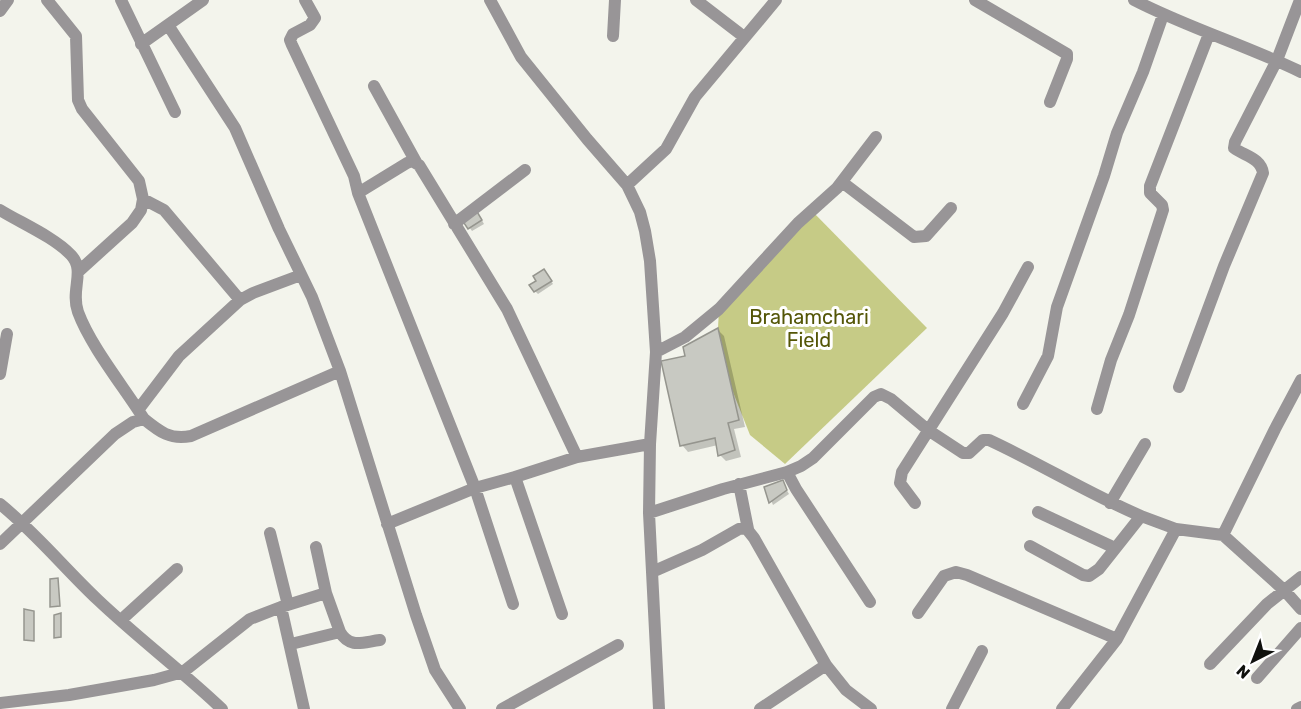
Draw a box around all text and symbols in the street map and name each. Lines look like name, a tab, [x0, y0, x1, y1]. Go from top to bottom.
park label: Brahamchari Field	[749, 305, 869, 352]
north arrow	[1223, 631, 1283, 691]
text: N	[1233, 661, 1254, 683]

